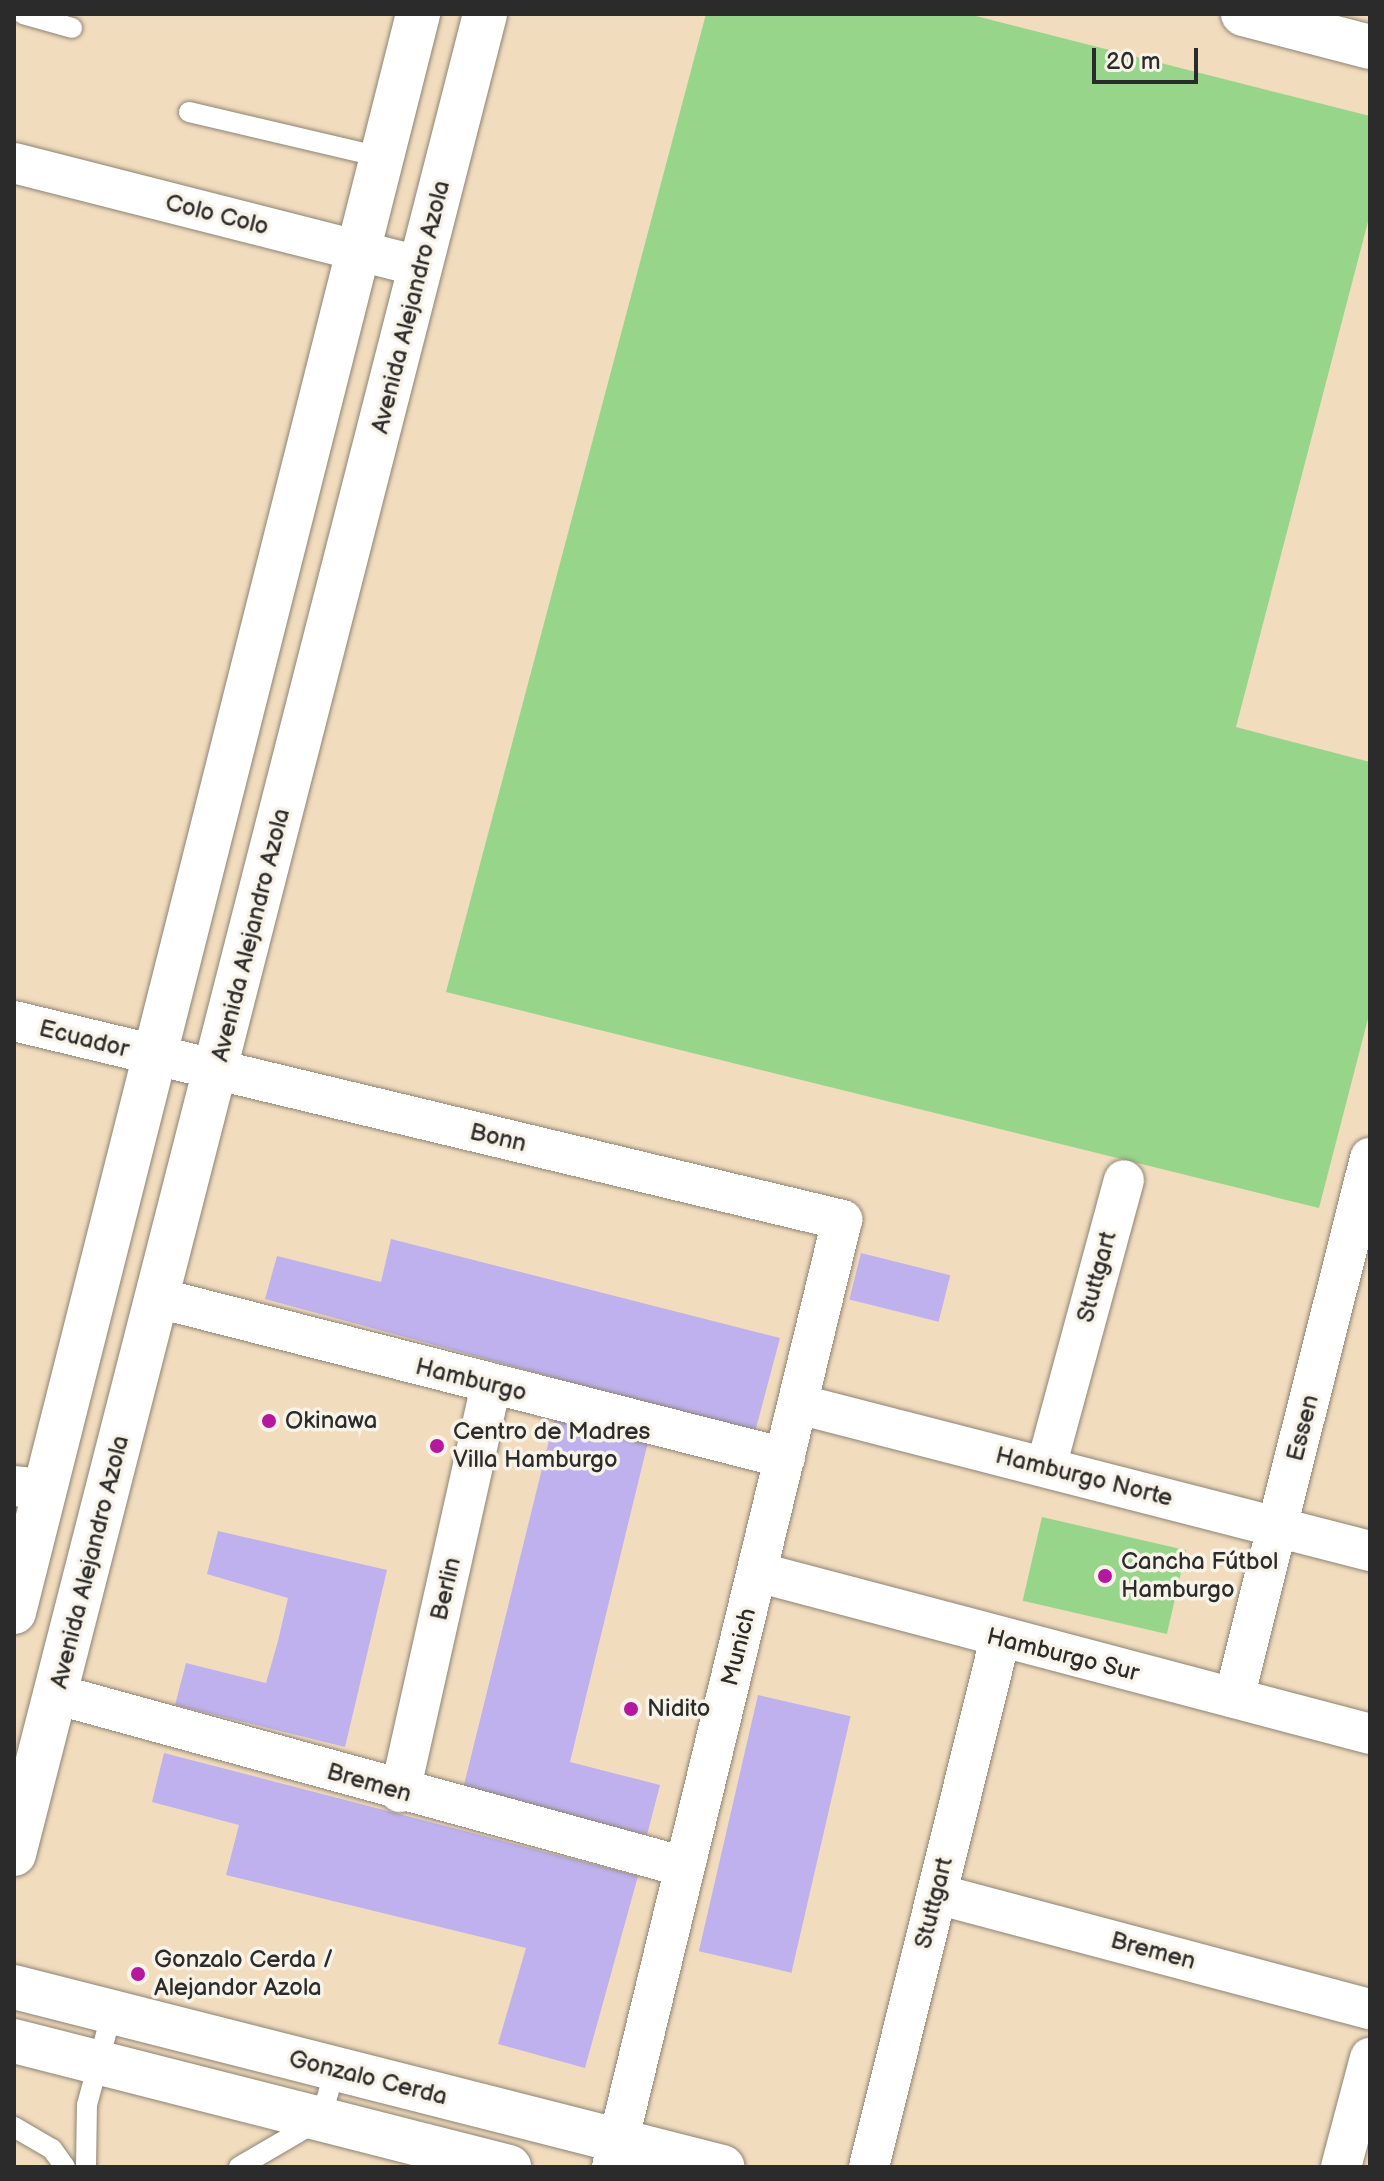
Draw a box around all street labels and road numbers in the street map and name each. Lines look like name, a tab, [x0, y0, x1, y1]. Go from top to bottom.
street label: Avenida Alejandro Azola	[366, 178, 456, 436]
street label: Colo Colo	[162, 188, 272, 242]
street label: Avenida Alejandro Azola	[206, 806, 296, 1064]
street label: Ecuador	[36, 1014, 132, 1064]
street label: Bonn	[467, 1118, 529, 1158]
street label: Stuttgart	[1071, 1228, 1123, 1326]
street label: Hamburgo	[412, 1352, 530, 1408]
street label: Essen	[1281, 1392, 1325, 1464]
street label: Avenida Alejandro Azola	[45, 1433, 135, 1691]
street label: Hamburgo Norte	[992, 1441, 1176, 1513]
street label: Berlin	[425, 1555, 467, 1623]
street label: Munich	[715, 1605, 763, 1689]
street label: Hamburgo Sur	[984, 1622, 1142, 1688]
street label: Bremen	[323, 1757, 415, 1809]
street label: Stuttgart	[909, 1854, 959, 1952]
street label: Bremen	[1108, 1926, 1198, 1976]
street label: Gonzalo Cerda	[286, 2044, 450, 2112]

